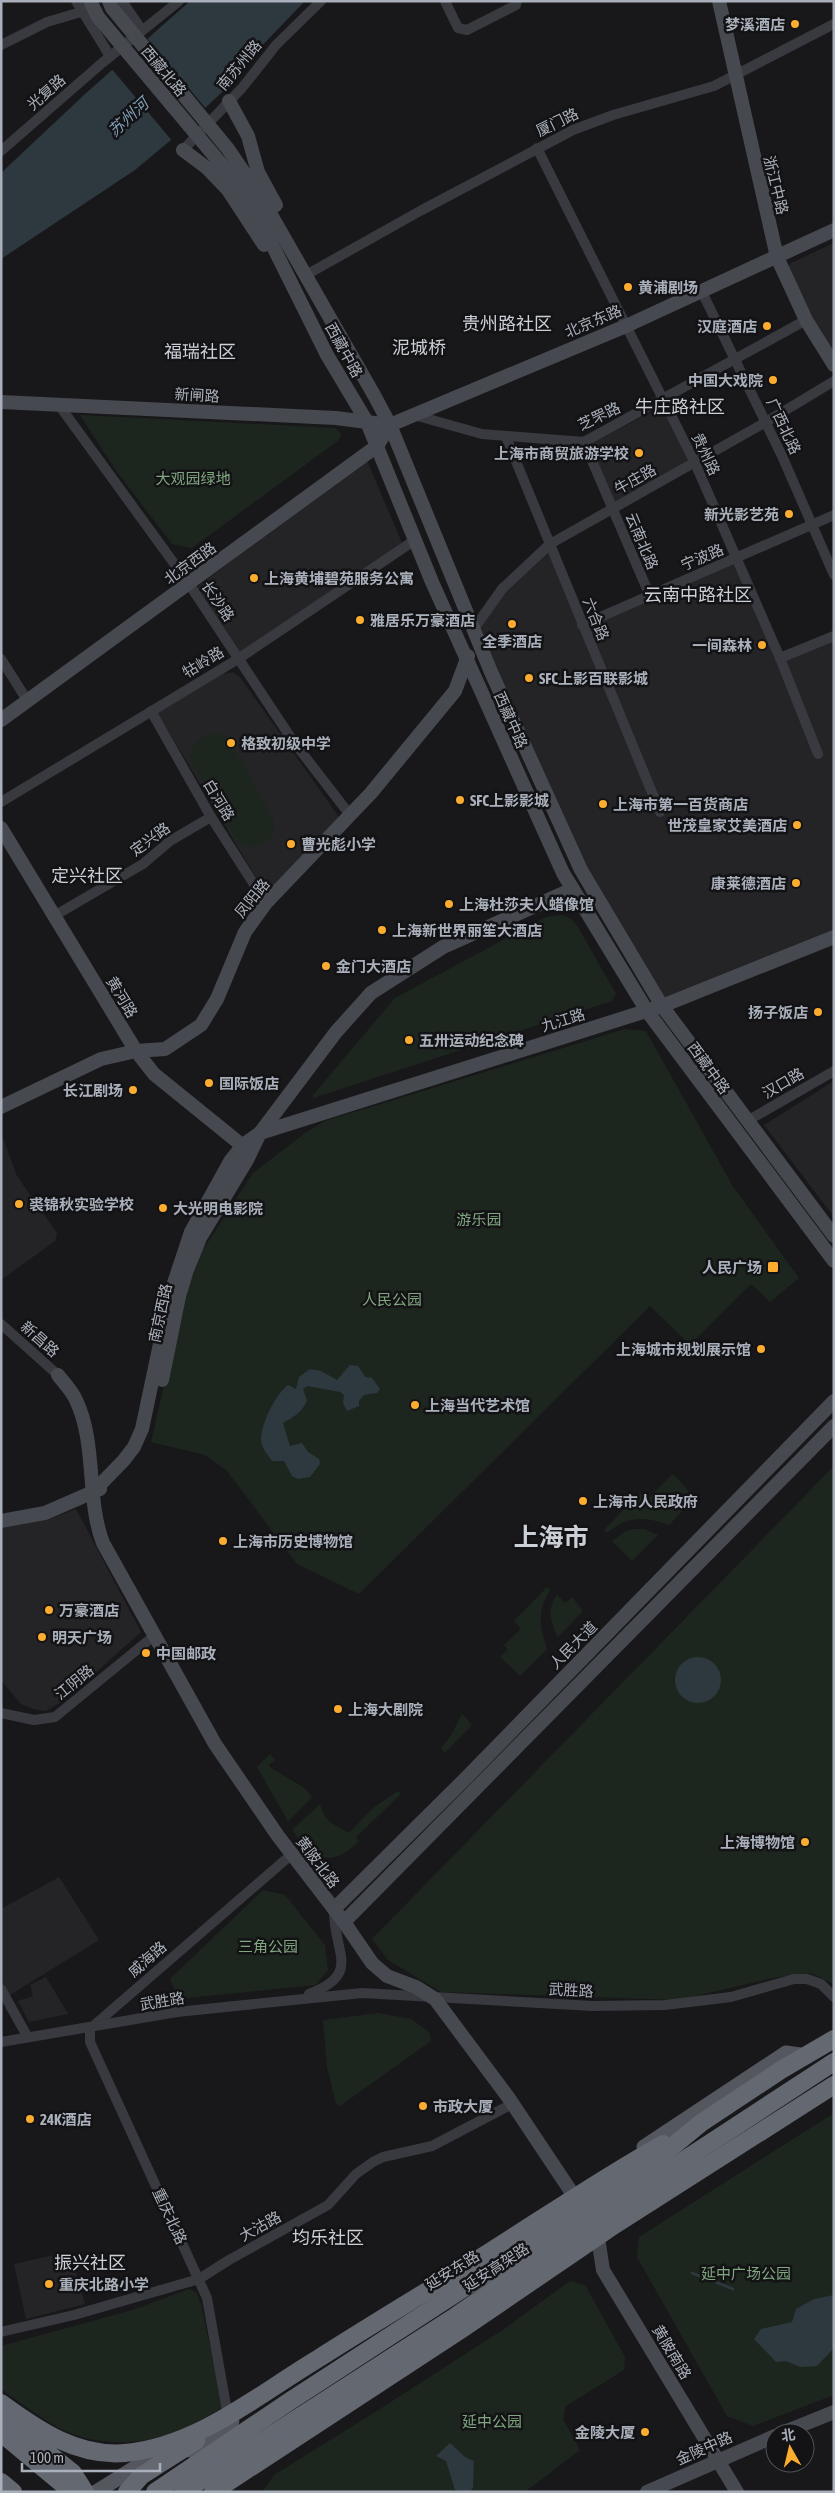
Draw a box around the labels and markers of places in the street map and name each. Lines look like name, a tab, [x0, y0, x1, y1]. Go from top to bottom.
place label: 梦溪酒店	[725, 16, 785, 33]
marker: 梦溪酒店	[789, 18, 801, 30]
place label: 黄浦剧场	[638, 279, 698, 296]
marker: 黄浦剧场	[622, 281, 634, 293]
place label: 汉庭酒店	[697, 318, 757, 335]
marker: 汉庭酒店	[761, 320, 773, 332]
place label: 中国大戏院	[688, 372, 763, 389]
marker: 中国大戏院	[767, 374, 779, 386]
place label: 上海市商贸旅游学校	[494, 445, 629, 462]
marker: 上海市商贸旅游学校	[633, 447, 645, 459]
place label: 新光影艺苑	[704, 506, 779, 523]
marker: 新光影艺苑	[783, 508, 795, 520]
place label: 上海黄埔碧苑服务公寓	[264, 570, 414, 587]
marker: 上海黄埔碧苑服务公寓	[248, 572, 260, 584]
place label: 雅居乐万豪酒店	[370, 612, 475, 629]
marker: 雅居乐万豪酒店	[354, 614, 366, 626]
marker: 全季酒店	[506, 618, 518, 630]
place label: 全季酒店	[482, 633, 542, 650]
place label: 一间森林	[692, 637, 752, 654]
marker: 一间森林	[756, 639, 768, 651]
place label: SFC上影百联影城	[539, 670, 648, 687]
marker: SFC上影百联影城	[523, 672, 535, 684]
place label: 格致初级中学	[241, 735, 331, 752]
marker: 格致初级中学	[225, 737, 237, 749]
place label: SFC上影影城	[470, 792, 549, 809]
marker: SFC上影影城	[454, 794, 466, 806]
place label: 上海市第一百货商店	[613, 796, 748, 813]
marker: 上海市第一百货商店	[597, 798, 609, 810]
place label: 世茂皇家艾美酒店	[667, 817, 787, 834]
marker: 世茂皇家艾美酒店	[791, 819, 803, 831]
place label: 曹光彪小学	[301, 836, 376, 853]
marker: 曹光彪小学	[285, 838, 297, 850]
place label: 康莱德酒店	[711, 875, 786, 892]
marker: 康莱德酒店	[790, 877, 802, 889]
place label: 上海杜莎夫人蜡像馆	[459, 896, 594, 913]
marker: 上海杜莎夫人蜡像馆	[443, 898, 455, 910]
place label: 上海新世界丽笙大酒店	[392, 922, 542, 939]
marker: 上海新世界丽笙大酒店	[376, 924, 388, 936]
place label: 金门大酒店	[336, 958, 411, 975]
marker: 金门大酒店	[320, 960, 332, 972]
place label: 扬子饭店	[748, 1004, 808, 1021]
marker: 扬子饭店	[812, 1006, 824, 1018]
place label: 五卅运动纪念碑	[419, 1032, 524, 1049]
marker: 五卅运动纪念碑	[403, 1034, 415, 1046]
place label: 国际饭店	[219, 1075, 279, 1092]
marker: 国际饭店	[203, 1077, 215, 1089]
place label: 长江剧场	[63, 1082, 123, 1099]
marker: 长江剧场	[127, 1084, 139, 1096]
place label: 裘锦秋实验学校	[29, 1196, 134, 1213]
marker: 裘锦秋实验学校	[13, 1198, 25, 1210]
place label: 大光明电影院	[173, 1200, 263, 1217]
marker: 大光明电影院	[157, 1202, 169, 1214]
place label: 人民广场	[702, 1259, 762, 1276]
marker: 人民广场	[766, 1260, 780, 1274]
place label: 上海城市规划展示馆	[616, 1341, 751, 1358]
marker: 上海城市规划展示馆	[755, 1343, 767, 1355]
place label: 上海当代艺术馆	[425, 1397, 530, 1414]
marker: 上海当代艺术馆	[409, 1399, 421, 1411]
place label: 上海市人民政府	[593, 1493, 698, 1510]
marker: 上海市人民政府	[577, 1495, 589, 1507]
place label: 上海市历史博物馆	[233, 1533, 353, 1550]
marker: 上海市历史博物馆	[217, 1535, 229, 1547]
place label: 万豪酒店	[59, 1602, 119, 1619]
marker: 万豪酒店	[43, 1604, 55, 1616]
place label: 明天广场	[52, 1629, 112, 1646]
marker: 明天广场	[36, 1631, 48, 1643]
place label: 中国邮政	[156, 1645, 216, 1662]
marker: 中国邮政	[140, 1647, 152, 1659]
place label: 上海大剧院	[348, 1701, 423, 1718]
marker: 上海大剧院	[332, 1703, 344, 1715]
place label: 上海博物馆	[720, 1834, 795, 1851]
marker: 上海博物馆	[799, 1836, 811, 1848]
place label: 市政大厦	[433, 2098, 493, 2115]
marker: 市政大厦	[417, 2100, 429, 2112]
place label: 24K酒店	[40, 2111, 91, 2128]
marker: 24K酒店	[24, 2113, 36, 2125]
place label: 重庆北路小学	[59, 2276, 149, 2293]
marker: 重庆北路小学	[43, 2278, 55, 2290]
place label: 金陵大厦	[575, 2424, 635, 2441]
marker: 金陵大厦	[639, 2426, 651, 2438]

